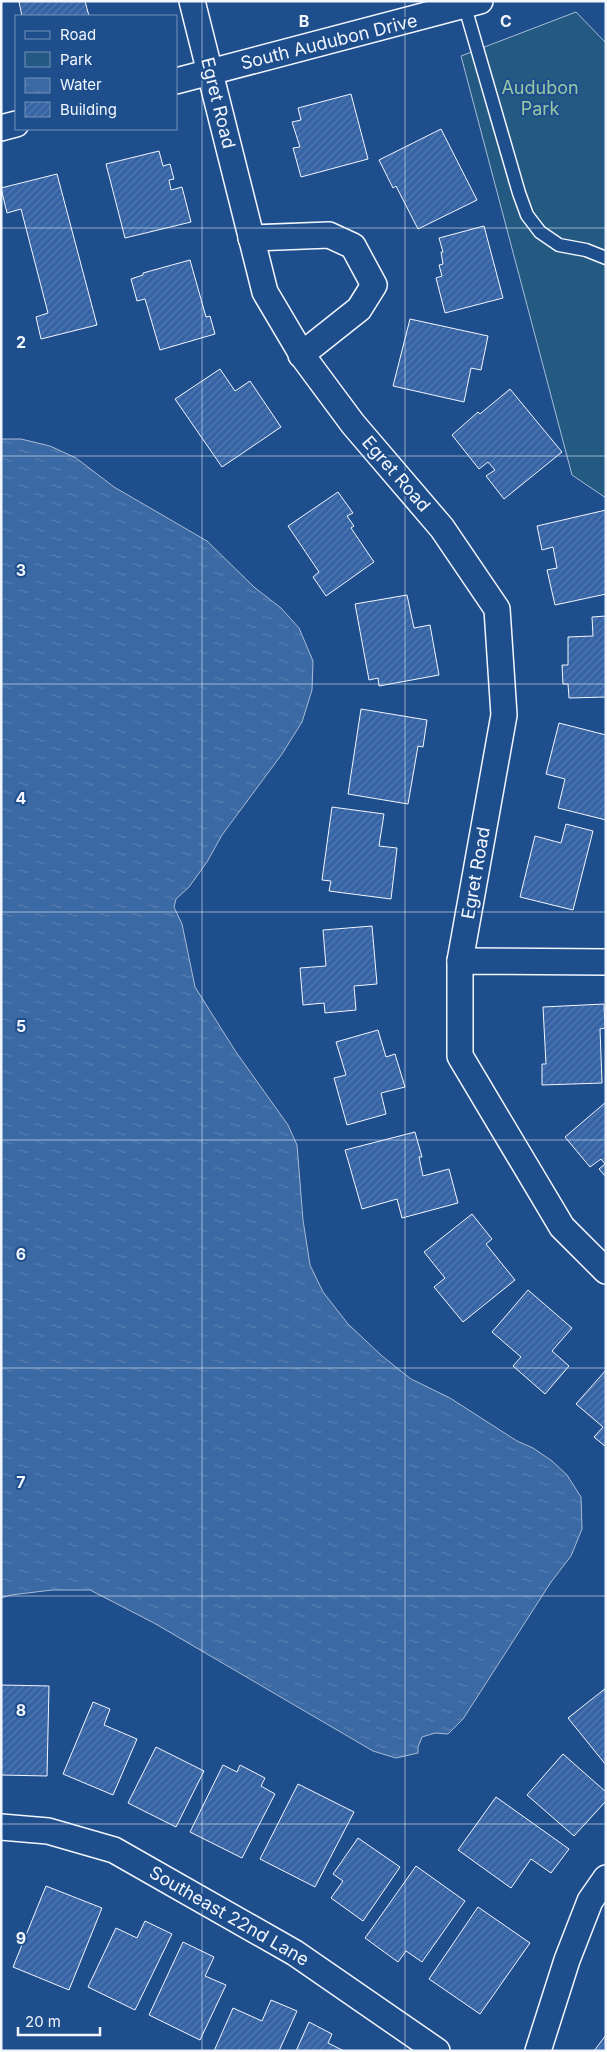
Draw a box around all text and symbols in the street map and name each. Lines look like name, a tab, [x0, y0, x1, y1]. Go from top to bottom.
street label: South Audubon Drive	[238, 9, 419, 74]
text: B	[299, 11, 309, 31]
text: C	[500, 11, 512, 31]
legend	[15, 15, 178, 130]
text: Road	[60, 25, 96, 44]
text: Park	[60, 50, 93, 69]
street label: Egret Road	[197, 55, 240, 151]
text: Water	[60, 75, 102, 94]
park label: Audubon Park	[501, 77, 579, 119]
text: Building	[60, 100, 117, 119]
text: 2	[16, 332, 26, 352]
street label: Egret Road	[358, 432, 435, 516]
text: 3	[16, 560, 26, 580]
text: 4	[16, 788, 27, 808]
street label: Egret Road	[457, 825, 494, 921]
text: 5	[16, 1016, 26, 1036]
text: 6	[16, 1244, 26, 1264]
text: 7	[16, 1472, 26, 1492]
text: 8	[16, 1700, 26, 1720]
street label: Southeast 22nd Lane	[146, 1861, 313, 1970]
text: 9	[16, 1928, 26, 1948]
scale bar	[18, 2004, 100, 2036]
text: 20 m	[25, 2012, 61, 2031]

